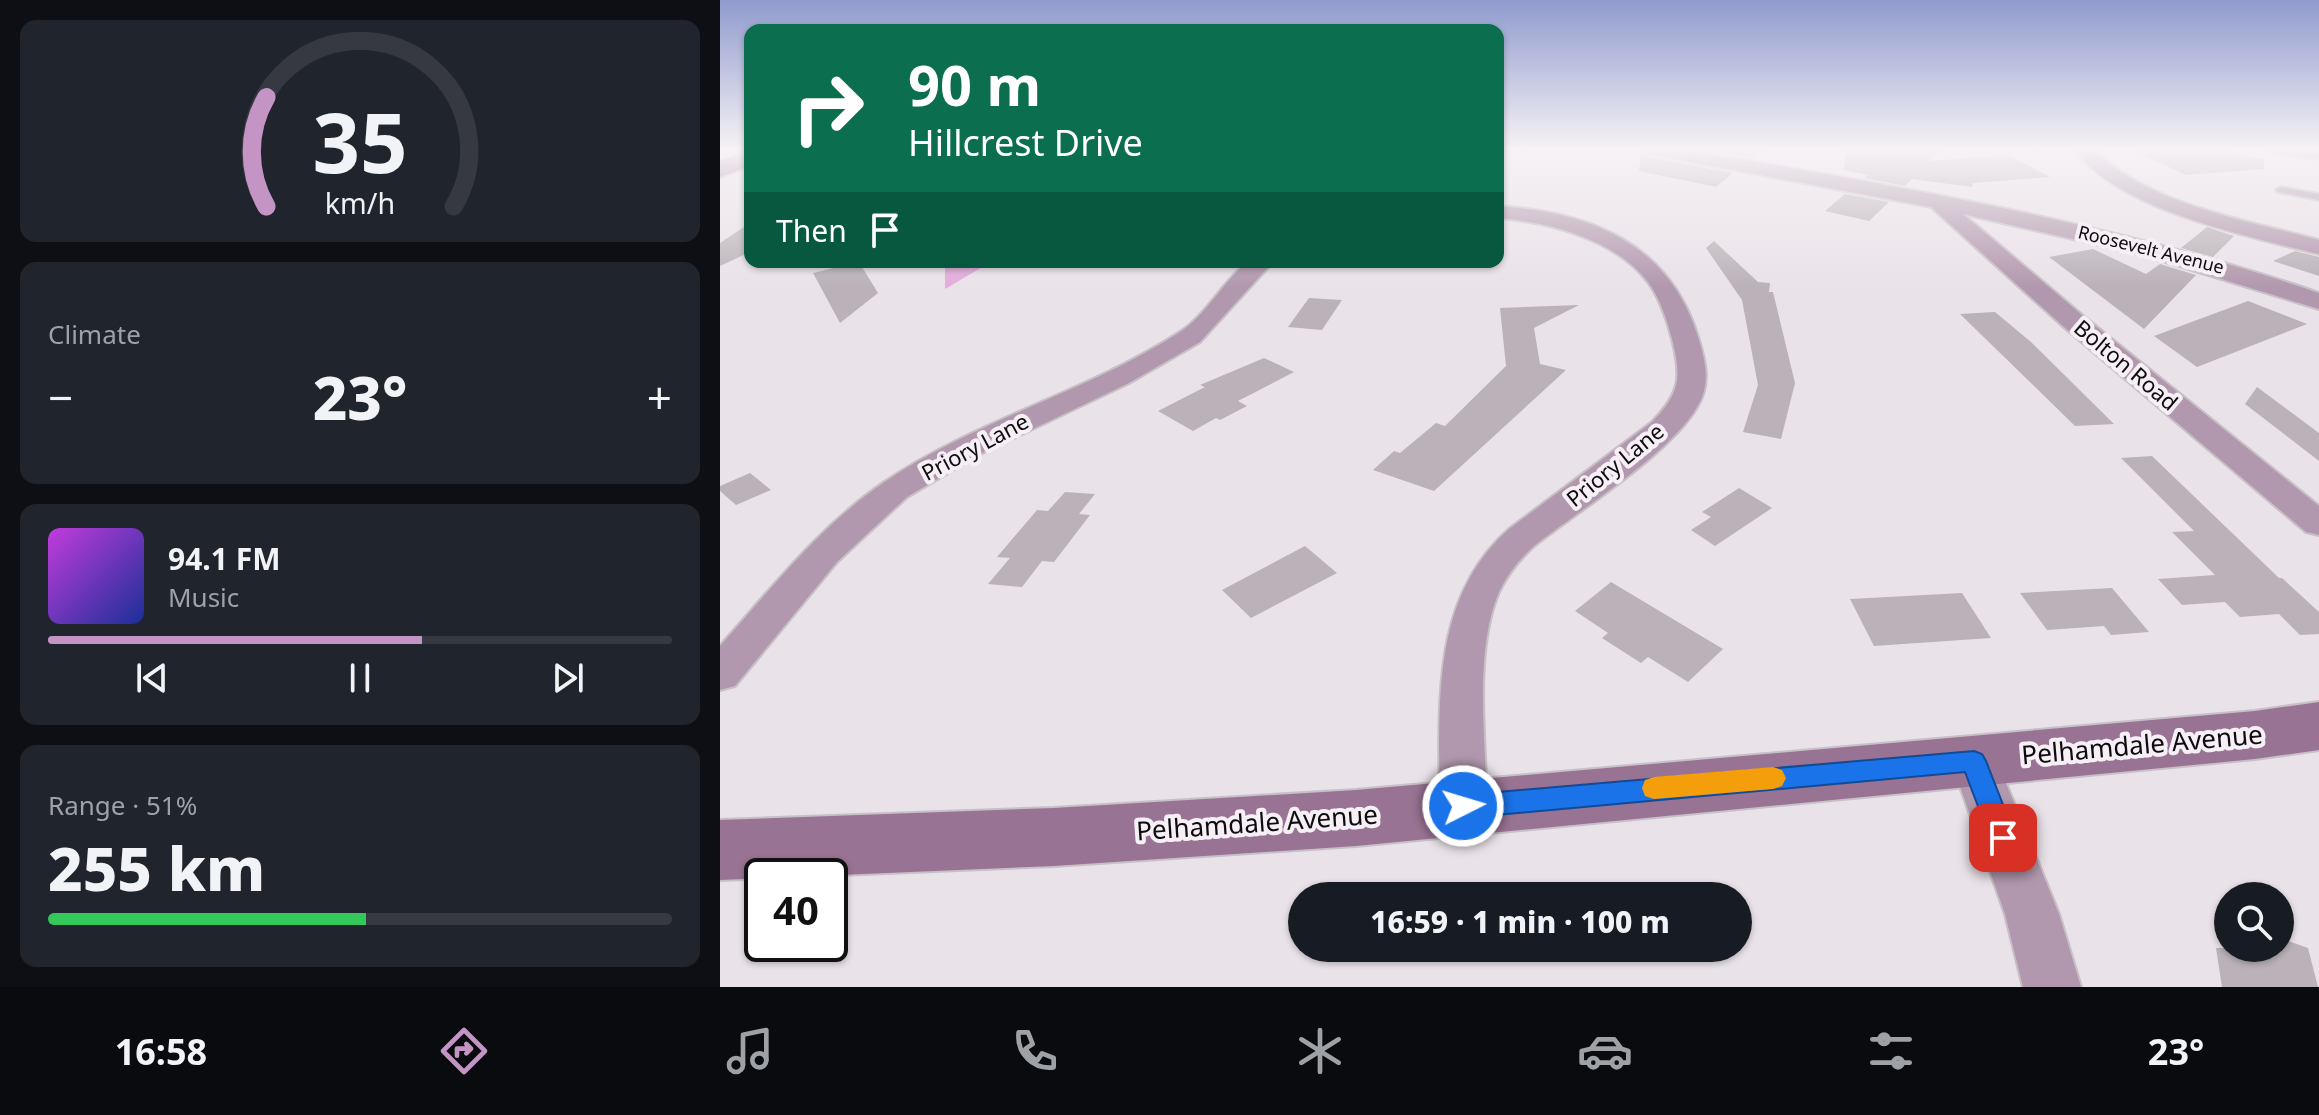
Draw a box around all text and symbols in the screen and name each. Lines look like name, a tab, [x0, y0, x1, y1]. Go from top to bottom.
text: 90 m	[908, 46, 1041, 122]
icon: right	[776, 56, 880, 160]
text: 35	[312, 83, 408, 196]
text: Hillcrest Drive	[908, 118, 1143, 167]
text: km/h	[325, 183, 395, 222]
icon: arrive	[863, 208, 907, 252]
text: Then	[776, 210, 847, 251]
street label: Roosevelt Avenue	[2076, 219, 2227, 279]
street label: Bolton Road	[2068, 312, 2185, 416]
text: Climate	[48, 316, 141, 352]
text: 23°	[313, 356, 407, 438]
text: −	[48, 367, 73, 427]
text: +	[647, 367, 672, 427]
street label: Priory Lane	[916, 405, 1033, 487]
street label: Priory Lane	[1559, 416, 1669, 513]
text: 94.1 FM	[168, 538, 280, 579]
text: Music	[168, 579, 239, 615]
icon: previous	[130, 656, 174, 700]
icon: pause	[338, 656, 382, 700]
icon: next	[546, 656, 590, 700]
street label: Pelhamdale Avenue	[2020, 716, 2264, 772]
position arrow	[1421, 764, 1505, 848]
text: Range · 51%	[48, 787, 197, 823]
street label: Pelhamdale Avenue	[1135, 796, 1379, 848]
pin	[1969, 804, 2037, 872]
icon: arrive	[1981, 816, 2025, 860]
text: 255 km	[48, 827, 265, 909]
speed limit sign: 40	[744, 858, 848, 962]
map controls	[2214, 882, 2294, 962]
button: search	[2214, 882, 2294, 962]
text: 16:59 · 1 min · 100 m	[1370, 901, 1670, 942]
icon: directions	[436, 1023, 492, 1079]
icon: music	[722, 1023, 778, 1079]
icon: phone	[1007, 1023, 1063, 1079]
icon: climate	[1292, 1023, 1348, 1079]
icon: car	[1577, 1023, 1633, 1079]
icon: filters	[1863, 1023, 1919, 1079]
text: 16:58	[115, 1027, 207, 1076]
text: 23°	[2148, 1027, 2204, 1076]

